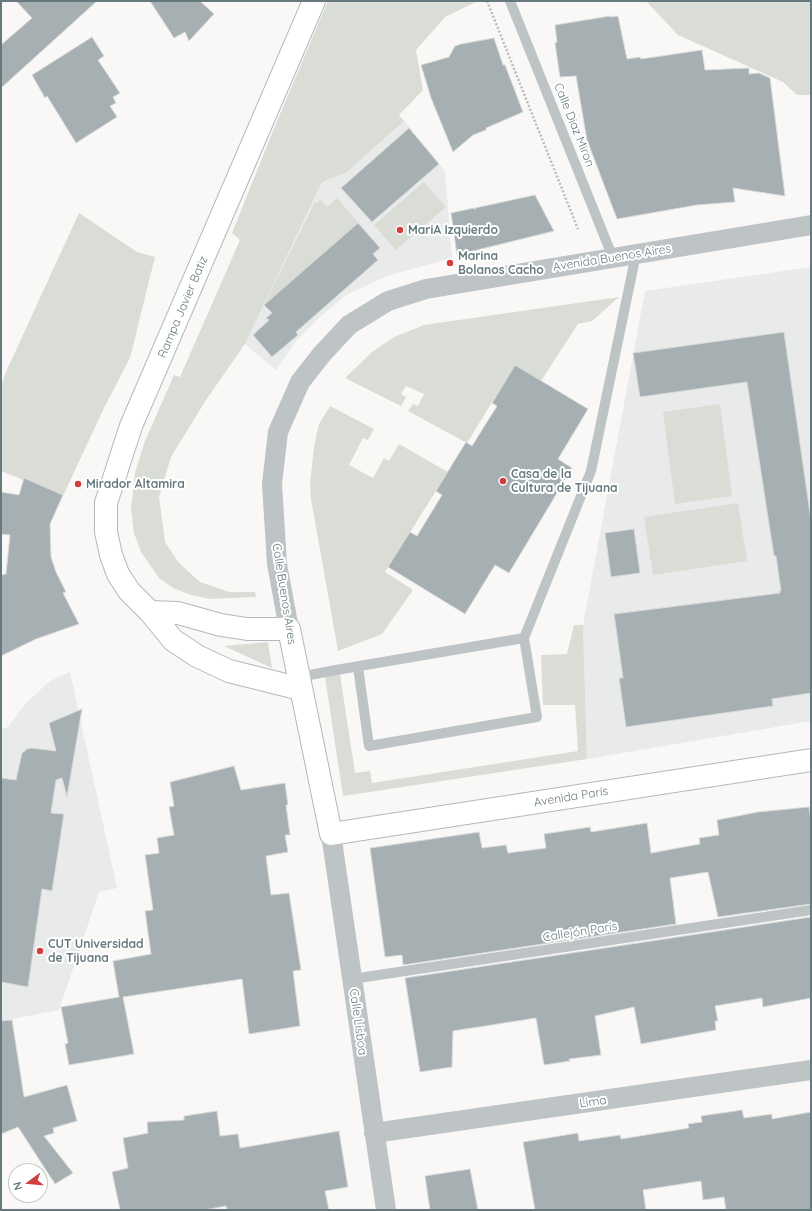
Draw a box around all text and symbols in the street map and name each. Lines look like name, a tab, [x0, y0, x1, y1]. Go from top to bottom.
street label: Calle Diaz Miron	[551, 81, 597, 169]
place label: MariA Izquierdo	[408, 223, 498, 237]
marker: MariA Izquierdo	[395, 225, 405, 235]
street label: Avenida Buenos Aires	[552, 242, 672, 274]
place label: Marina Bolanos Cacho	[458, 249, 544, 277]
street label: Rampa Javier Batiz	[155, 254, 211, 360]
marker: Marina Bolanos Cacho	[445, 258, 455, 268]
place label: Casa de la Cultura de Tijuana	[511, 467, 618, 495]
marker: Casa de la Cultura de Tijuana	[498, 476, 508, 486]
place label: Mirador Altamira	[86, 477, 185, 491]
marker: Mirador Altamira	[73, 479, 83, 489]
street label: Calle Buenos Aires	[269, 542, 299, 646]
street label: Avenida París	[533, 784, 609, 810]
street label: Callejón París	[542, 919, 618, 945]
place label: CUT Universidad de Tijuana	[48, 937, 143, 965]
marker: CUT Universidad de Tijuana	[35, 946, 45, 956]
street label: Calle Lisboa	[346, 988, 370, 1056]
street label: Lima	[579, 1093, 607, 1111]
north arrow	[8, 1163, 48, 1203]
text: N	[10, 1180, 25, 1192]

